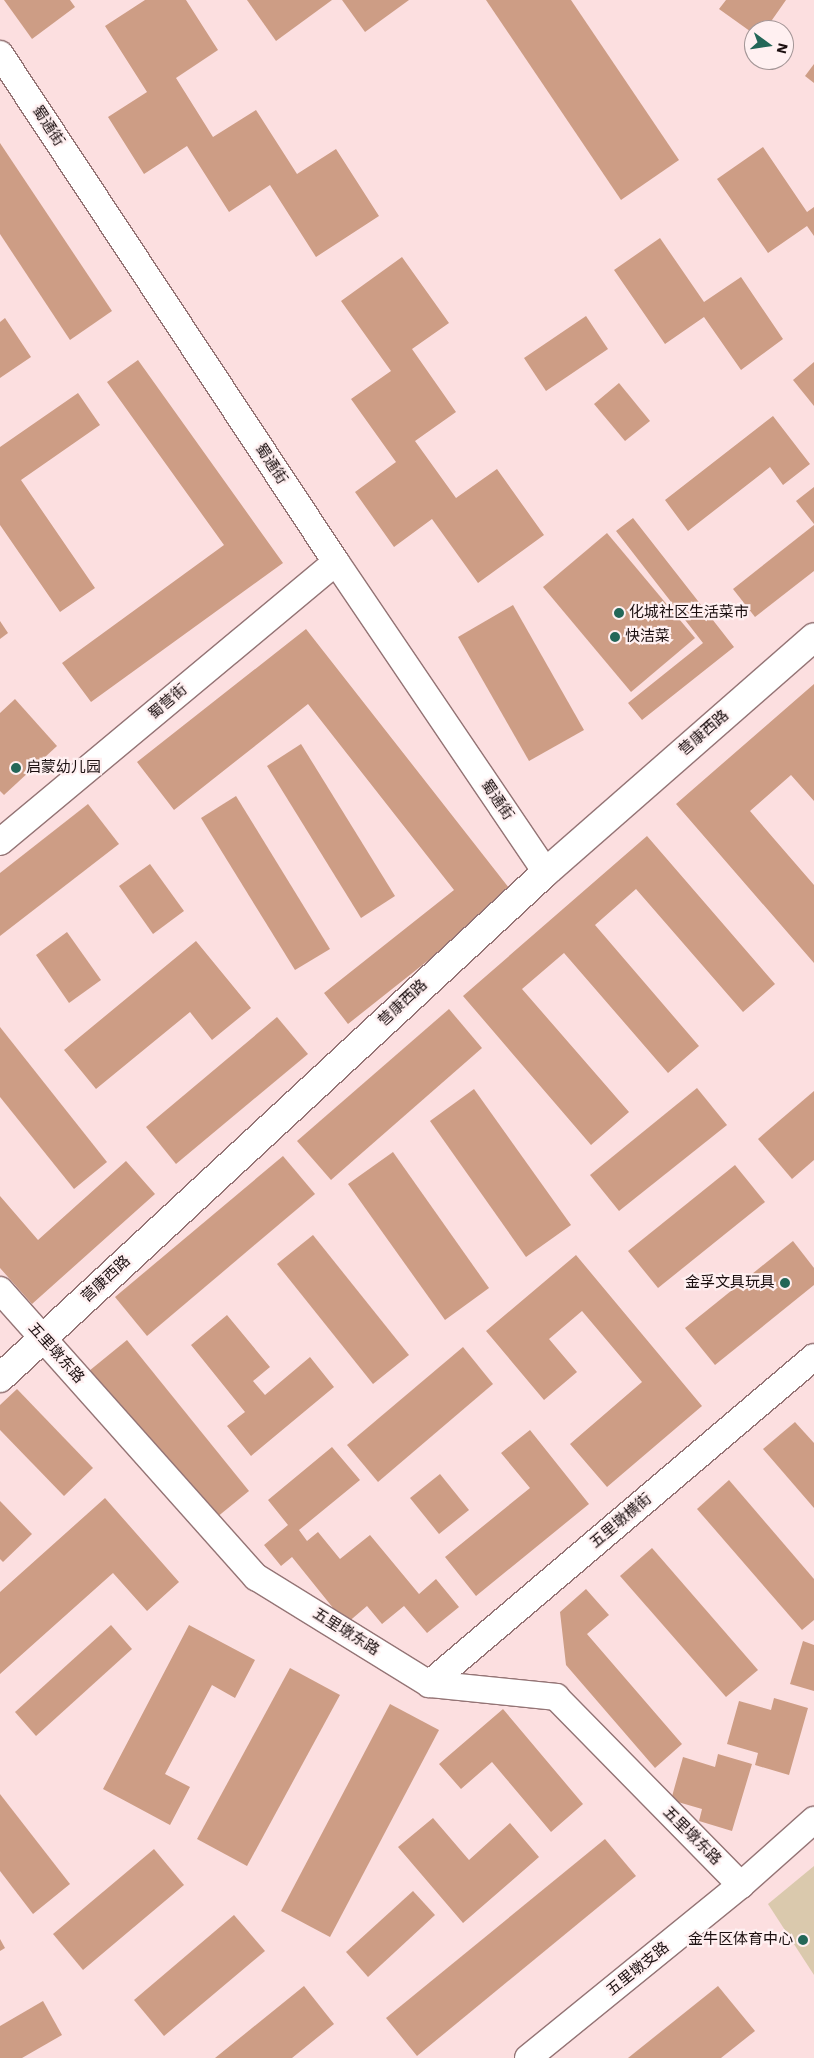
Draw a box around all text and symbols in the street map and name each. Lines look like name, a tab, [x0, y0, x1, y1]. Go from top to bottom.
north arrow	[744, 20, 794, 70]
text: N	[774, 41, 792, 55]
street label: 蜀通街	[28, 102, 68, 150]
street label: 蜀通街	[251, 440, 291, 488]
place label: 化城社区生活菜市	[629, 604, 749, 622]
marker: 化城社区生活菜市	[613, 607, 625, 619]
place label: 快洁菜	[625, 628, 670, 646]
marker: 快洁菜	[609, 631, 621, 643]
street label: 蜀营街	[145, 681, 191, 723]
street label: 营康西路	[675, 707, 733, 759]
place label: 启蒙幼儿园	[26, 759, 101, 777]
marker: 启蒙幼儿园	[10, 762, 22, 774]
street label: 蜀通街	[477, 776, 517, 824]
street label: 营康西路	[375, 976, 431, 1030]
street label: 营康西路	[78, 1252, 134, 1306]
place label: 金孚文具玩具	[685, 1274, 775, 1292]
marker: 金孚文具玩具	[779, 1277, 791, 1289]
street label: 五里墩东路	[24, 1319, 88, 1387]
street label: 五里墩横街	[586, 1490, 656, 1552]
street label: 五里墩东路	[309, 1604, 383, 1660]
street label: 五里墩东路	[659, 1803, 725, 1869]
place label: 金牛区体育中心	[688, 1931, 793, 1949]
marker: 金牛区体育中心	[797, 1934, 809, 1946]
street label: 五里墩支路	[603, 1938, 673, 2000]

